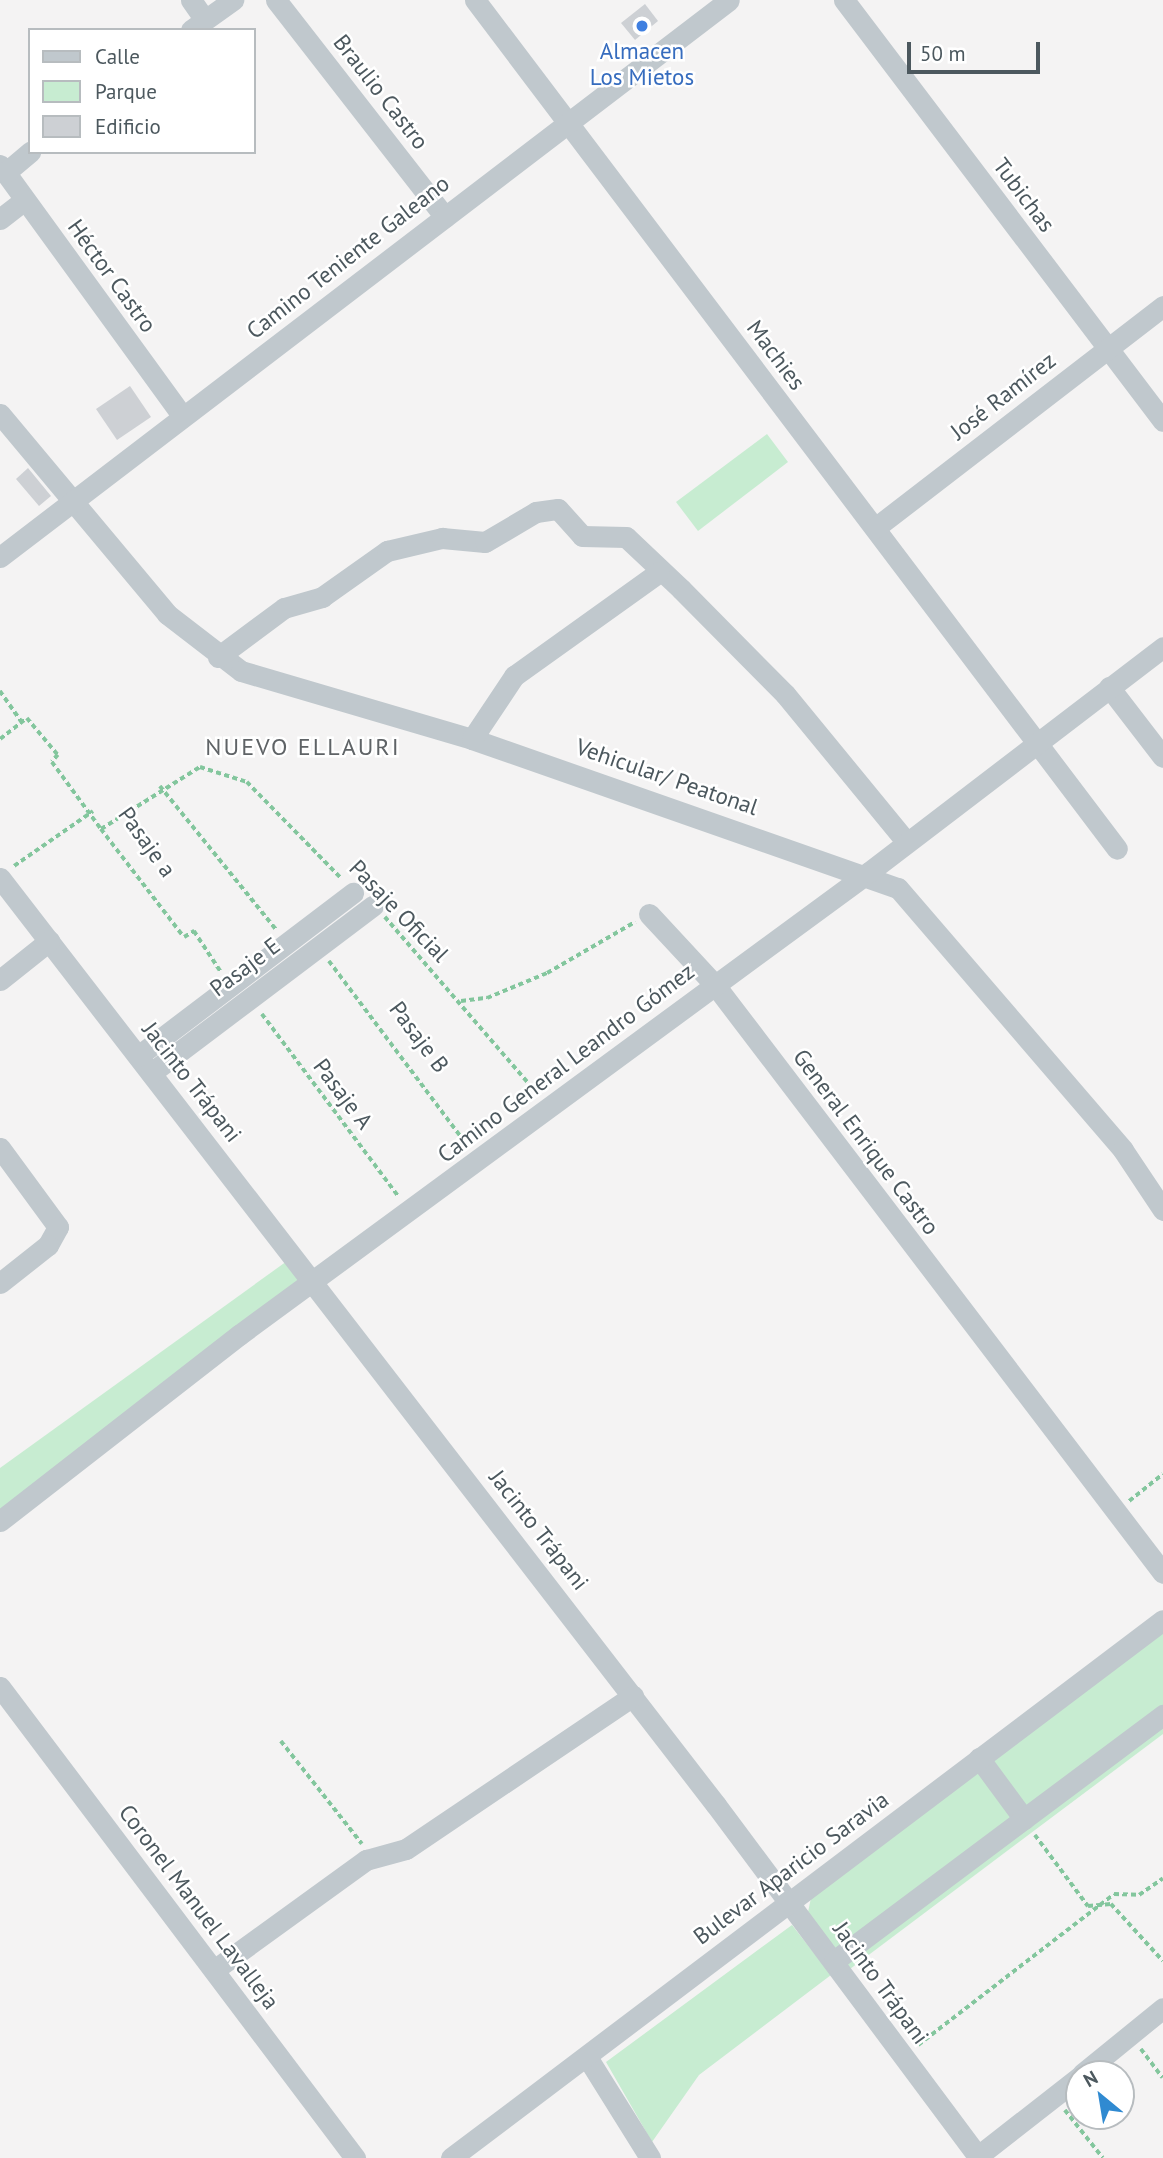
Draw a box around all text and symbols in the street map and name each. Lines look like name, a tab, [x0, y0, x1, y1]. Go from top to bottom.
marker: Almacen Los Mietos	[634, 18, 650, 34]
legend	[28, 28, 256, 154]
scale bar	[911, 28, 1044, 72]
street label: Braulio Castro	[328, 29, 434, 155]
place label: Almacen Los Mietos	[590, 37, 694, 91]
text: 50 m	[920, 40, 966, 67]
text: Calle	[95, 43, 140, 70]
text: Parque	[95, 78, 157, 105]
text: Edificio	[95, 113, 161, 140]
street label: Tubichas	[987, 153, 1061, 237]
street label: Camino Teniente Galeano	[241, 169, 455, 345]
street label: Héctor Castro	[62, 214, 162, 338]
street label: Machies	[741, 315, 811, 395]
street label: José Ramírez	[945, 346, 1061, 446]
district label: NUEVO ELLAURI	[207, 733, 399, 761]
street label: Vehicular/ Peatonal	[572, 733, 762, 821]
street label: Pasaje a	[112, 802, 182, 882]
street label: Pasaje Oficial	[343, 854, 455, 968]
street label: Pasaje E	[204, 932, 286, 1002]
street label: Camino General Leandro Gómez	[432, 958, 700, 1168]
street label: Pasaje B	[383, 996, 455, 1078]
street label: Jacinto Trápani	[136, 1016, 248, 1148]
street label: General Enrique Castro	[787, 1044, 945, 1240]
street label: Pasaje A	[307, 1053, 379, 1135]
street label: Jacinto Trápani	[483, 1464, 595, 1596]
street label: Bulevar Aparicio Saravia	[688, 1785, 894, 1951]
street label: Coronel Manuel Lavalleja	[113, 1799, 285, 2015]
street label: Jacinto Trápani	[827, 1916, 935, 2050]
north arrow	[1065, 2060, 1135, 2130]
text: N	[1079, 2065, 1102, 2092]

